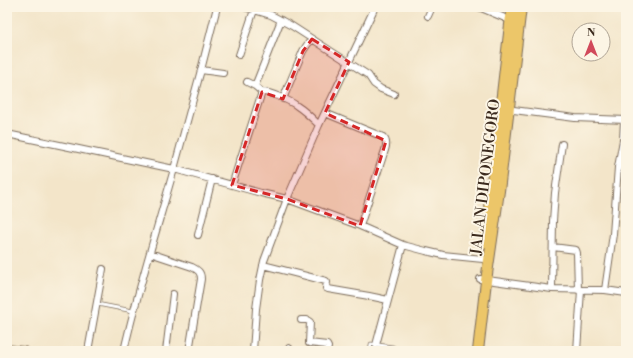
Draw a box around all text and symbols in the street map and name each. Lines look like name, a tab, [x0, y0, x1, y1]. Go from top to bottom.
north arrow	[571, 22, 611, 62]
text: N	[587, 26, 596, 40]
street label: JALAN DIPONEGORO	[466, 98, 505, 257]

